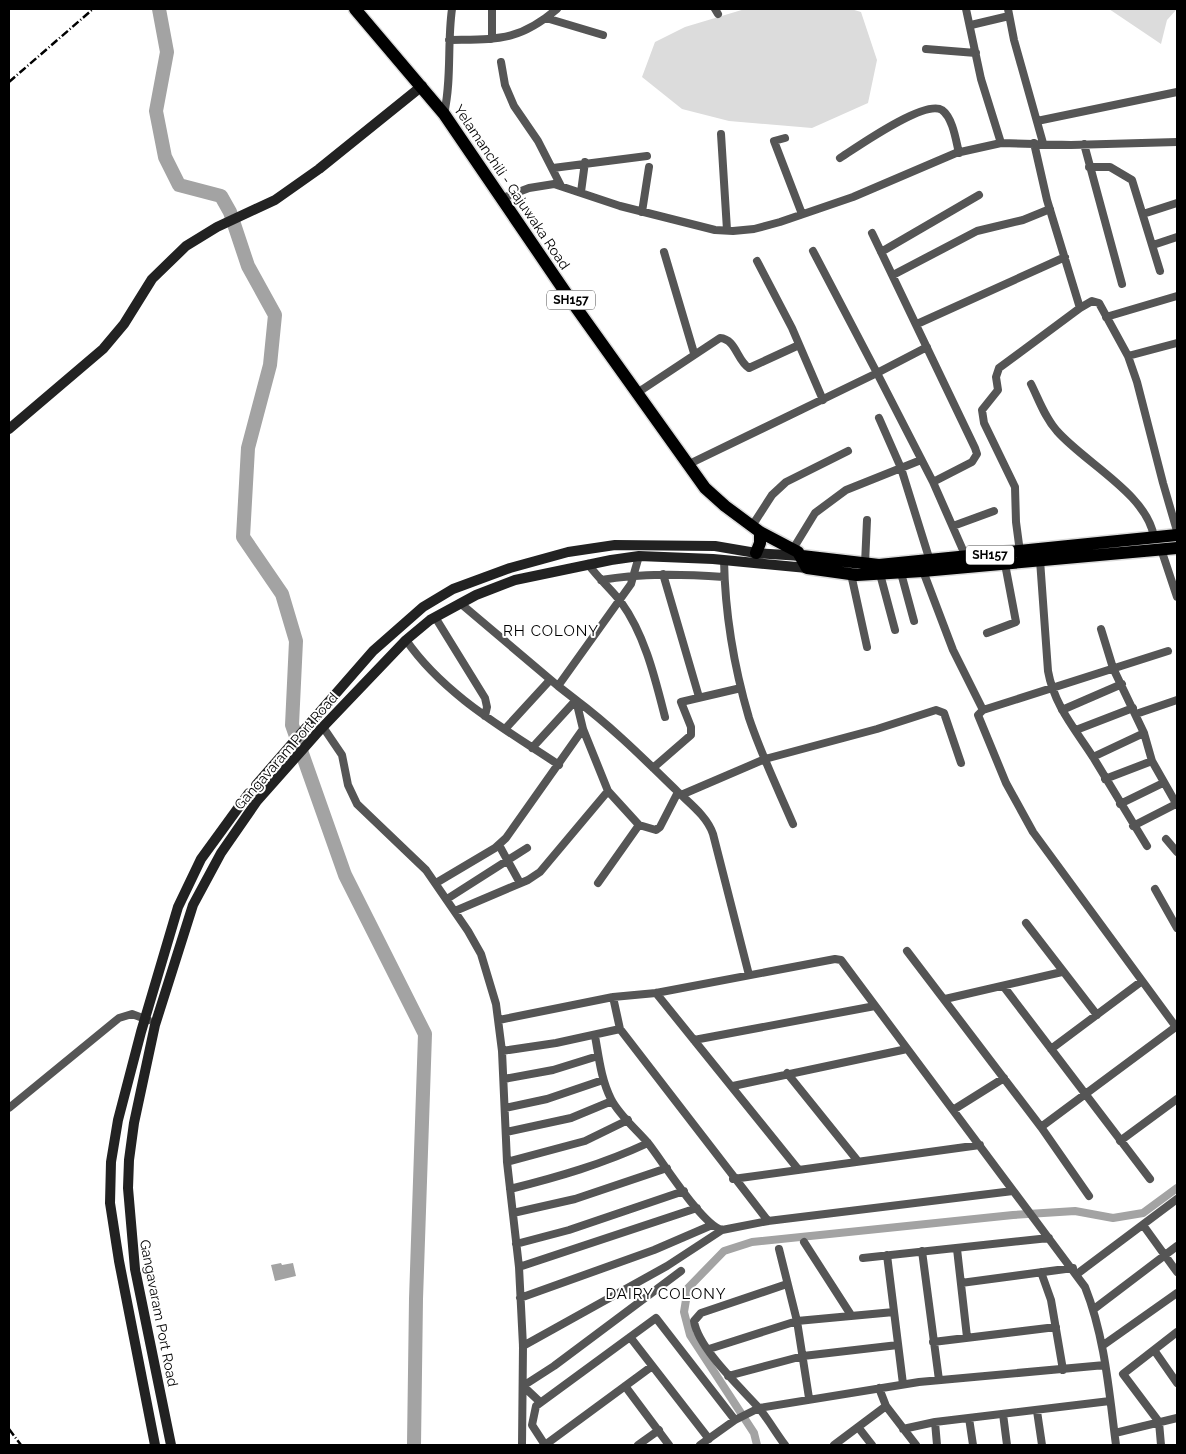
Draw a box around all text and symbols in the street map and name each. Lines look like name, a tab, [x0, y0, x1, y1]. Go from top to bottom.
street label: Yelamanchili - Gajuwaka Road	[451, 102, 573, 272]
road number: SH157	[547, 290, 595, 310]
road number: SH157	[966, 546, 1014, 564]
district label: RH COLONY	[503, 622, 599, 640]
street label: Gangavaram Port Road	[231, 689, 341, 813]
street label: Gangavaram Port Road	[137, 1238, 181, 1388]
district label: DAIRY COLONY	[606, 1285, 727, 1303]

